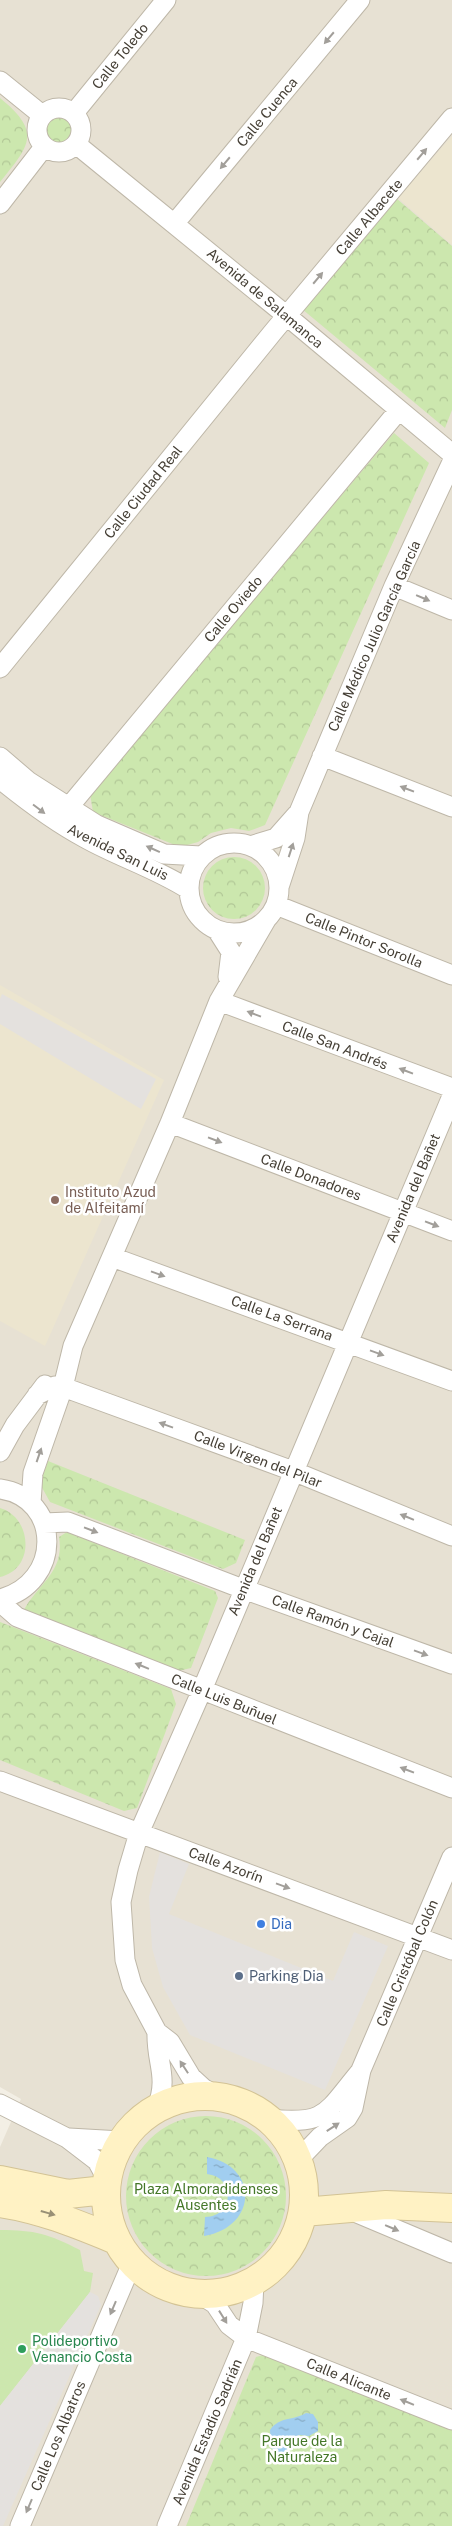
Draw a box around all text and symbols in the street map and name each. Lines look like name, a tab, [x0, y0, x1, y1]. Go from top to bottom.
street label: Calle Toledo	[89, 20, 151, 92]
one-way arrow	[323, 31, 334, 44]
street label: Calle Cuenca	[233, 74, 301, 150]
one-way arrow	[417, 147, 428, 160]
one-way arrow	[220, 157, 231, 169]
street label: Calle Albacete	[332, 175, 406, 258]
street label: Avenida de Salamanca	[204, 245, 326, 351]
one-way arrow	[312, 272, 323, 285]
street label: Calle Ciudad Real	[101, 442, 185, 542]
street label: Calle Médico Julio García García	[325, 538, 423, 734]
street label: Calle Oviedo	[201, 573, 265, 645]
one-way arrow	[416, 595, 430, 603]
one-way arrow	[399, 785, 414, 792]
one-way arrow	[32, 804, 46, 814]
street label: Avenida San Luis	[65, 821, 171, 883]
one-way arrow	[287, 842, 295, 857]
one-way arrow	[146, 845, 160, 853]
street label: Calle Pintor Sorolla	[303, 909, 425, 971]
one-way arrow	[246, 1010, 261, 1018]
street label: Calle San Andrés	[280, 1017, 390, 1073]
one-way arrow	[399, 1067, 414, 1074]
street label: Avenida del Bañet	[383, 1131, 443, 1245]
one-way arrow	[208, 1137, 222, 1145]
street label: Calle Donadores	[258, 1150, 364, 1204]
place label: Instituto Azud de Alfeitamí	[65, 1184, 156, 1216]
marker: Instituto Azud de Alfeitamí	[49, 1194, 61, 1206]
one-way arrow	[425, 1220, 440, 1228]
one-way arrow	[151, 1271, 166, 1278]
street label: Calle La Serrana	[229, 1292, 335, 1344]
one-way arrow	[370, 1349, 384, 1357]
one-way arrow	[158, 1421, 173, 1428]
street label: Calle Virgen del Pilar	[192, 1427, 324, 1491]
one-way arrow	[35, 1447, 43, 1462]
street label: Avenida del Bañet	[225, 1504, 285, 1618]
one-way arrow	[400, 1513, 414, 1521]
one-way arrow	[84, 1527, 98, 1535]
street label: Calle Ramón y Cajal	[270, 1591, 396, 1651]
one-way arrow	[414, 1649, 429, 1657]
one-way arrow	[134, 1662, 149, 1669]
street label: Calle Luis Buñuel	[169, 1670, 279, 1728]
one-way arrow	[399, 1766, 414, 1774]
street label: Calle Azorín	[187, 1844, 265, 1886]
one-way arrow	[276, 1883, 291, 1890]
street label: Calle Cristóbal Colón	[373, 1897, 441, 2029]
place label: Dia	[271, 1916, 292, 1932]
marker: Dia	[255, 1918, 267, 1930]
place label: Parking Dia	[249, 1968, 324, 1984]
marker: Parking Dia	[233, 1970, 245, 1982]
one-way arrow	[180, 2060, 189, 2074]
one-way arrow	[327, 2123, 340, 2132]
park label: Plaza Almoradidenses Ausentes	[134, 2181, 278, 2213]
one-way arrow	[40, 2209, 55, 2217]
one-way arrow	[385, 2224, 399, 2232]
one-way arrow	[108, 2301, 116, 2315]
one-way arrow	[219, 2310, 228, 2324]
place label: Polideportivo Venancio Costa	[32, 2333, 132, 2365]
marker: Polideportivo Venancio Costa	[16, 2343, 28, 2355]
street label: Calle Alicante	[304, 2355, 394, 2403]
street label: Avenida Estadio Sadrián	[169, 2357, 245, 2507]
street label: Calle Los Albatros	[28, 2378, 88, 2494]
one-way arrow	[399, 2398, 414, 2406]
park label: Parque de la Naturaleza	[262, 2433, 342, 2465]
one-way arrow	[24, 2499, 32, 2513]

